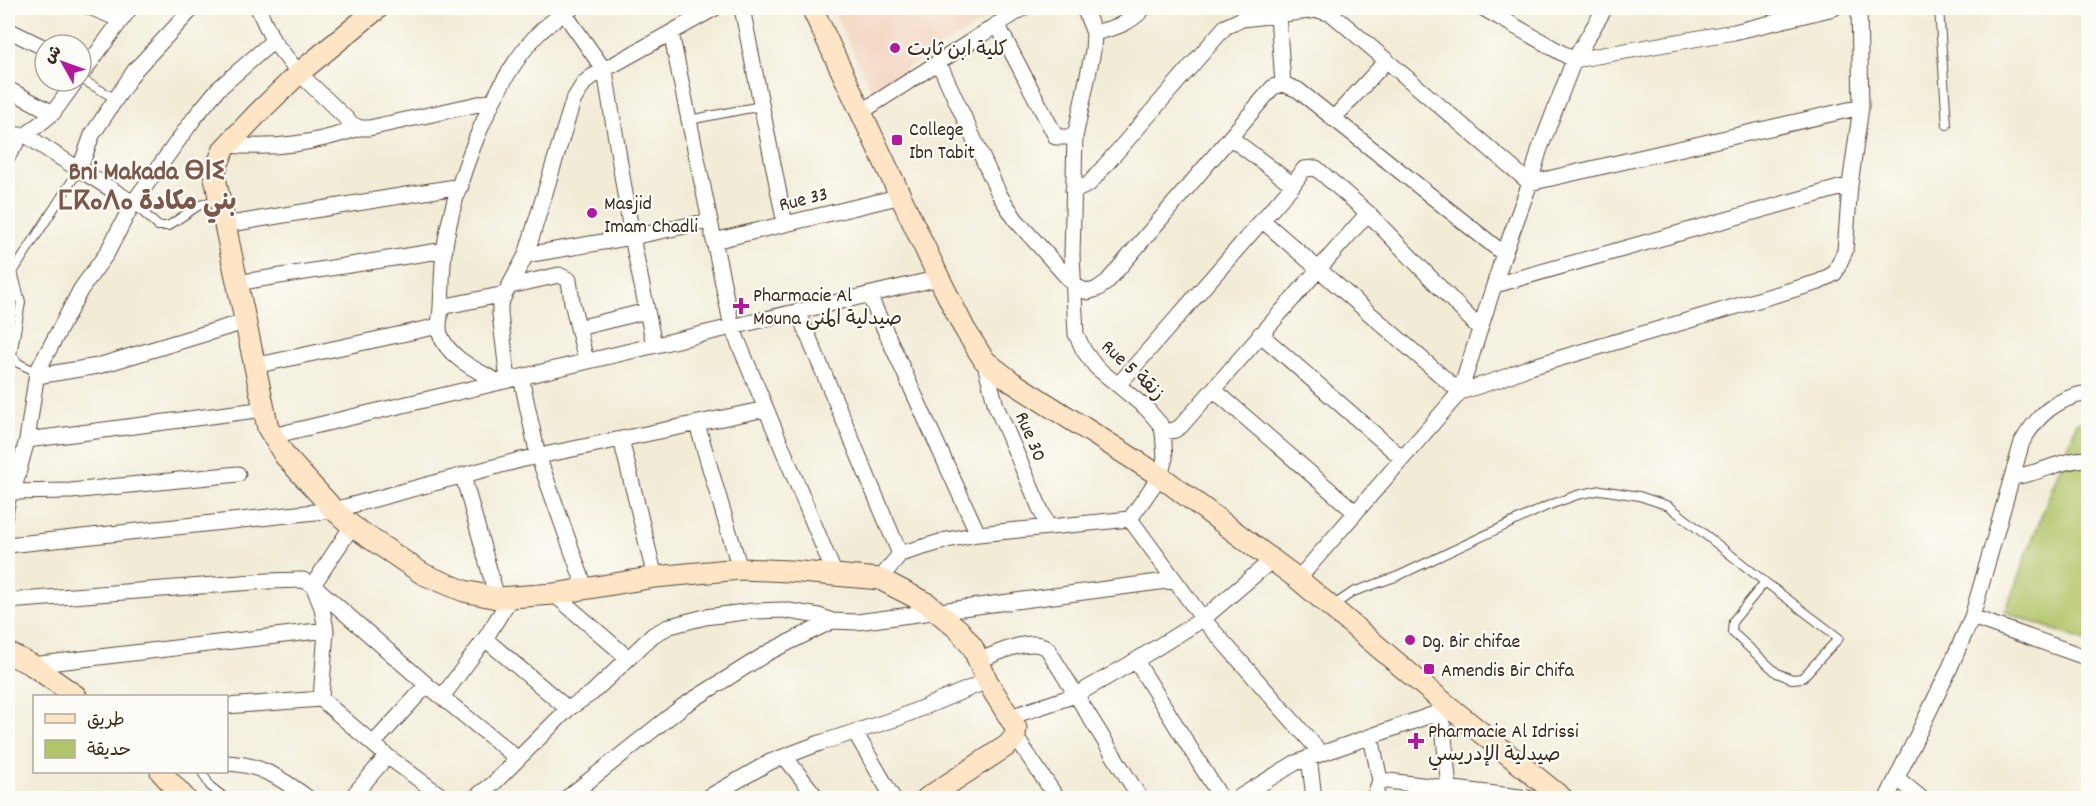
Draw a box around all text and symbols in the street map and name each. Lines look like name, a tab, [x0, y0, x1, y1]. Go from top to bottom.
north arrow	[33, 33, 93, 93]
place label: كلية ابن ثابت	[907, 37, 1008, 65]
text: ش	[39, 41, 68, 69]
marker: كلية ابن ثابت	[888, 41, 902, 55]
place label: College Ibn Tabit	[909, 117, 975, 168]
marker: College Ibn Tabit	[890, 133, 904, 147]
district label: Bni Makada ⴱⵏⵉ ⵎⴽⴰⴷⴰ بني مكادة	[57, 155, 237, 224]
street label: Rue 33	[776, 181, 831, 220]
place label: Masjid Imam Chadli	[604, 191, 698, 242]
marker: Masjid Imam Chadli	[585, 206, 599, 220]
place label: Pharmacie Al Mouna صيدلية المنى	[753, 283, 902, 334]
marker: Pharmacie Al Mouna صيدلية المنى	[734, 299, 748, 313]
street label: Rue 5 زنقة	[1094, 334, 1170, 408]
street label: Rue 30	[1006, 408, 1052, 466]
place label: Dg. Bir chifae	[1422, 629, 1520, 657]
marker: Dg. Bir chifae	[1403, 633, 1417, 647]
place label: Amendis Bir Chifa	[1441, 658, 1575, 686]
marker: Amendis Bir Chifa	[1422, 662, 1436, 676]
legend	[33, 695, 228, 773]
text: طريق	[87, 709, 125, 734]
place label: Pharmacie Al Idrissi صيدلية الإدريسي	[1428, 719, 1579, 771]
marker: Pharmacie Al Idrissi صيدلية الإدريسي	[1409, 734, 1423, 748]
text: حديقة	[87, 739, 131, 764]

